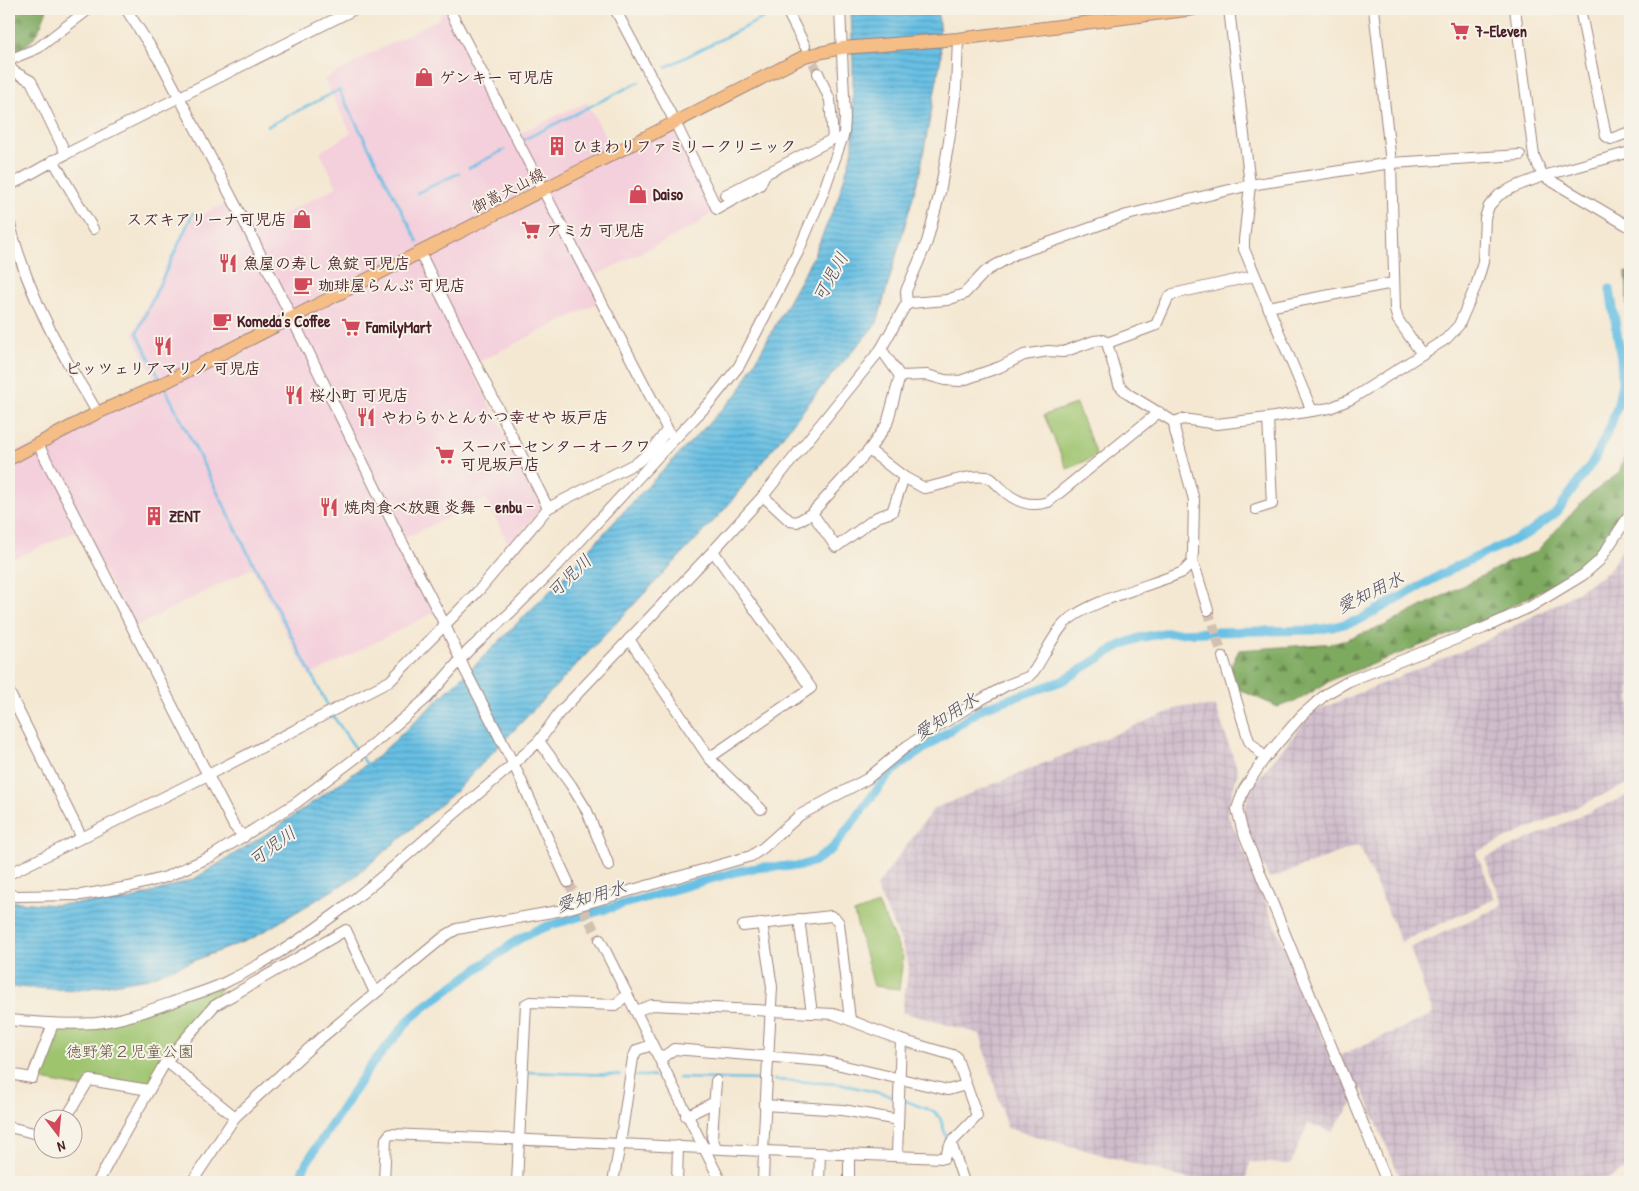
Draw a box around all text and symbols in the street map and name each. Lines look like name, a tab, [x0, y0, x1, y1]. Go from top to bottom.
supermarket icon: 7-Eleven	[1449, 20, 1471, 42]
place label: 7-Eleven	[1474, 20, 1527, 42]
shop icon: ゲンキー 可児店	[413, 66, 435, 88]
place label: ゲンキー 可児店	[439, 66, 555, 88]
building icon: ひまわりファミリークリニック	[546, 135, 568, 157]
place label: ひまわりファミリークリニック	[572, 135, 796, 157]
street label: 御嵩犬山線	[467, 162, 549, 218]
shop icon: Daiso	[627, 183, 649, 205]
place label: Daiso	[653, 183, 684, 205]
place label: スズキアリーナ可児店	[126, 208, 287, 230]
shop icon: スズキアリーナ可児店	[291, 208, 313, 230]
supermarket icon: アミカ 可児店	[520, 219, 542, 241]
place label: アミカ 可児店	[546, 219, 646, 241]
water label: 可児川	[806, 247, 854, 307]
restaurant icon: 魚屋の寿し 魚錠 可児店	[217, 252, 239, 274]
place label: 魚屋の寿し 魚錠 可児店	[243, 252, 410, 274]
cafe icon: 珈琲屋らんぷ 可児店	[292, 274, 314, 296]
place label: 珈琲屋らんぷ 可児店	[318, 274, 466, 296]
cafe icon: Komeda's Coffee	[211, 310, 233, 332]
place label: Komeda's Coffee	[237, 310, 331, 332]
supermarket icon: FamilyMart	[340, 316, 362, 338]
place label: FamilyMart	[365, 316, 432, 339]
restaurant icon: ピッツェリアマリノ 可児店	[152, 335, 174, 357]
place label: ピッツェリアマリノ 可児店	[65, 357, 261, 379]
restaurant icon: 桜小町 可児店	[283, 384, 305, 406]
place label: 桜小町 可児店	[309, 384, 409, 406]
restaurant icon: やわらかとんかつ幸せや 坂戸店	[355, 406, 377, 428]
place label: やわらかとんかつ幸せや 坂戸店	[381, 406, 609, 428]
place label: スーパーセンターオークワ 可児坂戸店	[460, 435, 651, 475]
supermarket icon: スーパーセンターオークワ 可児坂戸店	[434, 444, 456, 466]
restaurant icon: 焼肉食べ放題 炎舞 ‐enbu‐	[318, 496, 340, 518]
place label: 焼肉食べ放題 炎舞 ‐enbu‐	[344, 496, 538, 518]
building icon: ZENT	[143, 505, 165, 527]
place label: ZENT	[169, 505, 201, 527]
water label: 可児川	[541, 548, 597, 604]
water label: 愛知用水	[1332, 565, 1408, 619]
water label: 愛知用水	[909, 686, 983, 746]
water label: 可児川	[243, 820, 301, 872]
water label: 愛知用水	[553, 874, 629, 918]
park label: 徳野第２児童公園	[66, 1040, 194, 1062]
north arrow	[32, 1108, 82, 1158]
text: N	[55, 1137, 68, 1157]

